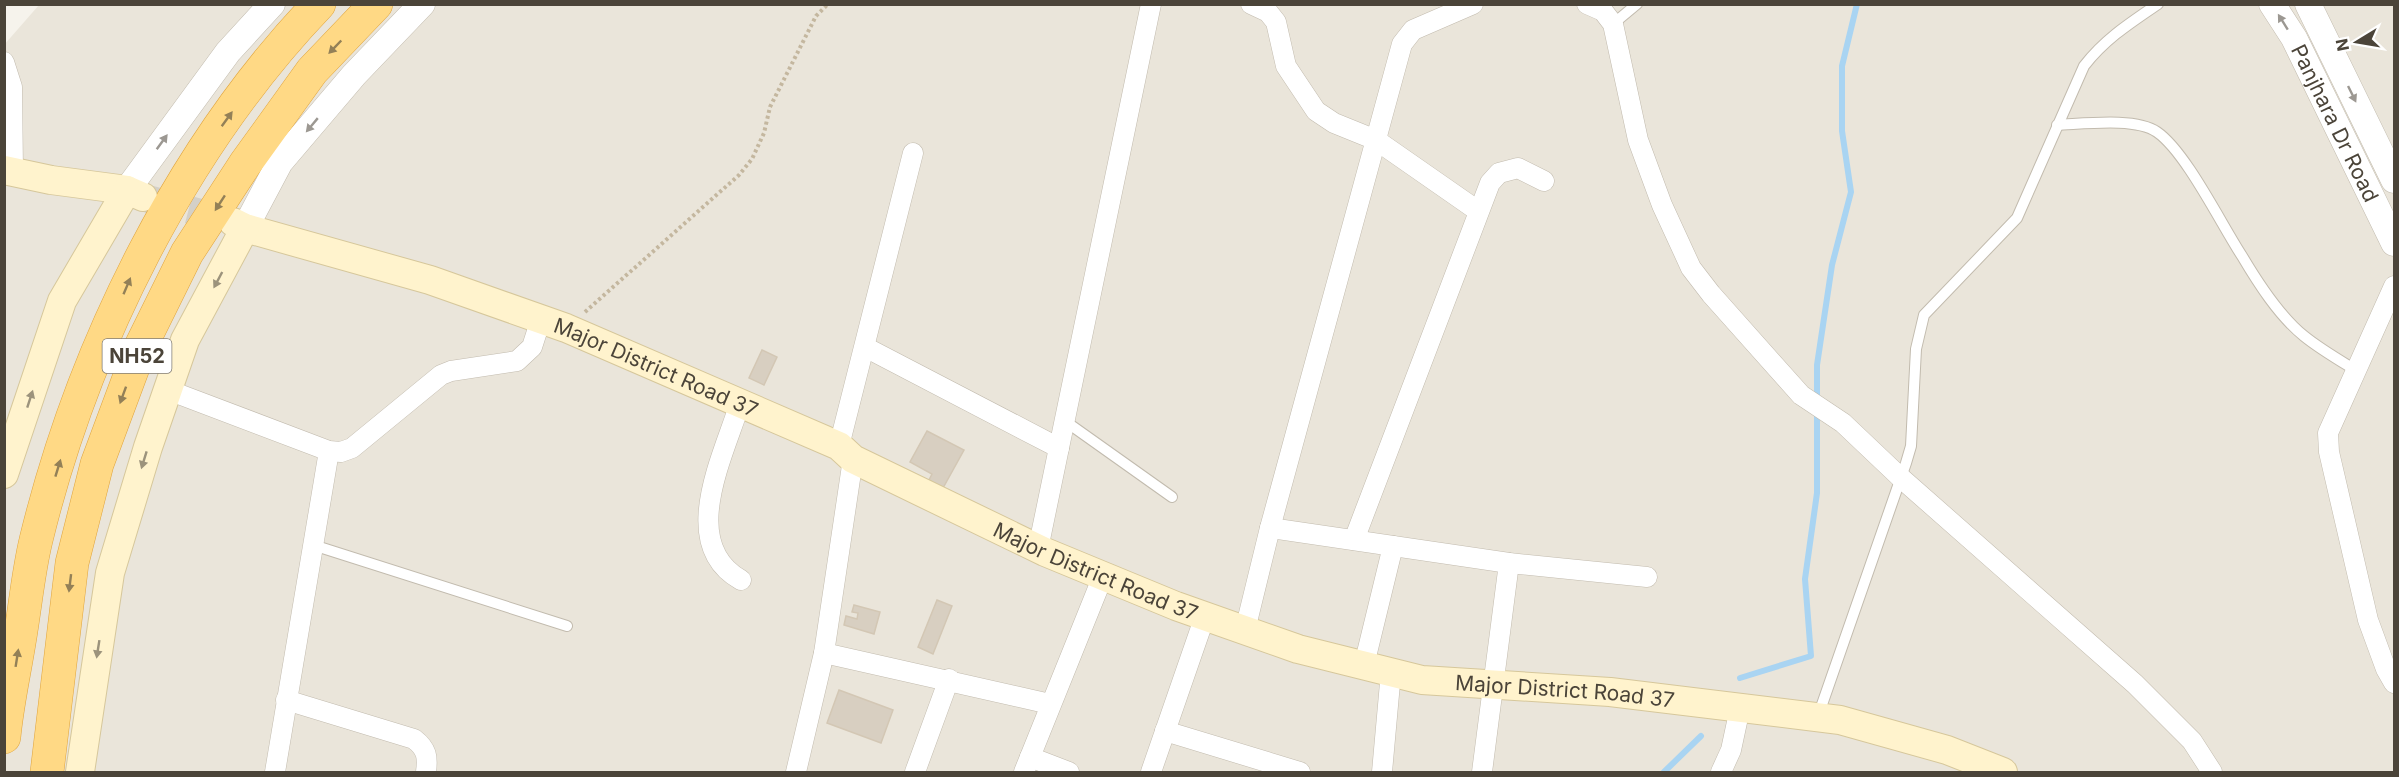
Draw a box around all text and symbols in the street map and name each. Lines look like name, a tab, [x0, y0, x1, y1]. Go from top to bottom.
north arrow	[2327, 12, 2387, 72]
one-way arrow	[2278, 14, 2289, 30]
text: N	[2331, 37, 2353, 53]
one-way arrow	[329, 39, 343, 53]
street label: Panjhara Dr Road	[2286, 40, 2384, 206]
one-way arrow	[2348, 86, 2357, 103]
one-way arrow	[221, 111, 233, 127]
one-way arrow	[305, 117, 318, 133]
one-way arrow	[156, 135, 168, 151]
one-way arrow	[215, 195, 226, 211]
one-way arrow	[213, 271, 222, 288]
one-way arrow	[123, 277, 132, 295]
street label: Major District Road 37	[551, 312, 762, 422]
road number: NH52	[102, 339, 172, 373]
one-way arrow	[117, 386, 127, 404]
one-way arrow	[26, 390, 35, 408]
one-way arrow	[139, 451, 148, 469]
one-way arrow	[54, 459, 63, 477]
street label: Major District Road 37	[989, 516, 1202, 625]
one-way arrow	[65, 573, 75, 592]
one-way arrow	[93, 639, 102, 658]
one-way arrow	[12, 649, 21, 668]
street label: Major District Road 37	[1455, 670, 1676, 712]

